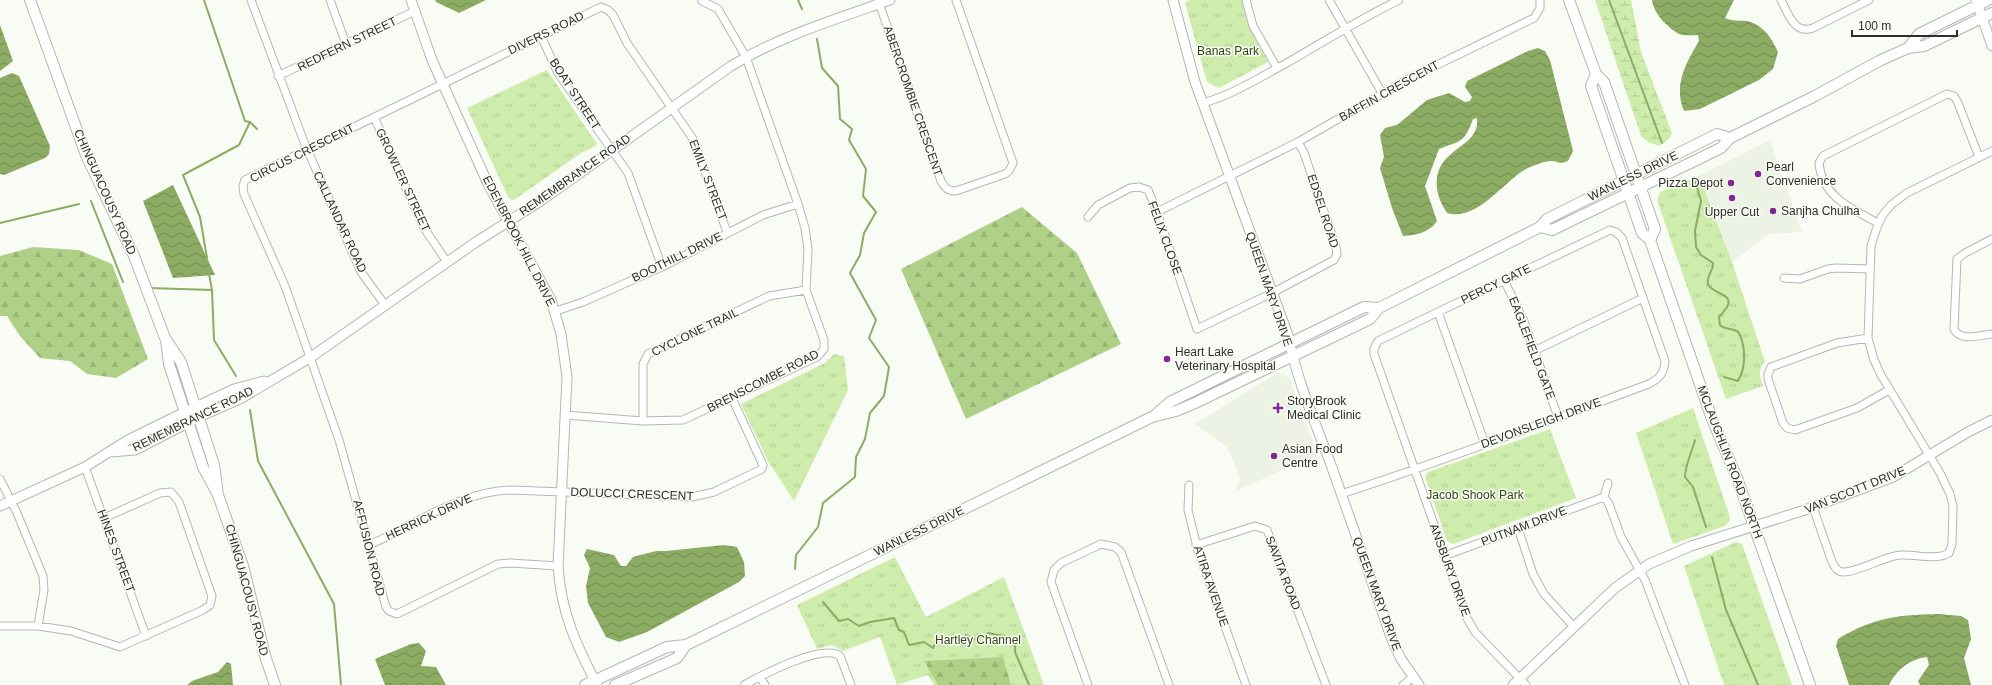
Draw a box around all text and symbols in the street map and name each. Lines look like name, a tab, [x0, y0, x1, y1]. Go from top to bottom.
street label: DIVERS ROAD	[506, 8, 587, 57]
scale bar	[1852, 12, 1957, 38]
street label: REDFERN STREET	[295, 14, 400, 74]
text: 100 m	[1858, 19, 1891, 33]
street label: ABERCROMBIE CRESCENT	[881, 24, 946, 179]
park label: Banas Park	[1197, 44, 1260, 58]
street label: BOAT STREET	[547, 56, 604, 133]
street label: BAFFIN CRESCENT	[1337, 57, 1442, 124]
street label: CIRCUS CRESCENT	[247, 120, 357, 185]
street label: GROWLER STREET	[373, 126, 433, 235]
street label: CHINGUACOUSY ROAD	[71, 127, 139, 257]
street label: REMEMBRANCE ROAD	[517, 131, 634, 219]
street label: EMILY STREET	[686, 138, 730, 223]
street label: WANLESS DRIVE	[1586, 148, 1680, 204]
place label: Pearl Convenience	[1766, 160, 1836, 188]
street label: CALLANDAR ROAD	[310, 169, 370, 275]
marker: Pearl Convenience	[1753, 169, 1763, 179]
street label: EDSEL ROAD	[1304, 172, 1342, 250]
street label: EDENBROOK HILL DRIVE	[480, 173, 558, 309]
place label: Pizza Depot	[1658, 176, 1724, 190]
marker: Pizza Depot	[1726, 178, 1736, 188]
marker: Upper Cut	[1727, 193, 1737, 203]
street label: FELIX CLOSE	[1145, 199, 1185, 277]
place label: Sanjha Chulha	[1781, 204, 1860, 218]
place label: Upper Cut	[1705, 205, 1760, 219]
marker: Sanjha Chulha	[1768, 206, 1778, 216]
street label: BOOTHILL DRIVE	[629, 229, 725, 285]
street label: QUEEN MARY DRIVE	[1243, 230, 1295, 348]
street label: PERCY GATE	[1459, 261, 1533, 307]
street label: EAGLEFIELD GATE	[1506, 295, 1558, 401]
street label: CYCLONE TRAIL	[649, 305, 741, 359]
place label: Heart Lake Veterinary Hospital	[1175, 345, 1276, 373]
street label: BRENSCOMBE ROAD	[705, 347, 821, 415]
marker: Heart Lake Veterinary Hospital	[1162, 354, 1172, 364]
street label: REMEMBRANCE ROAD	[130, 383, 256, 454]
street label: MCLAUGHLIN ROAD NORTH	[1694, 384, 1766, 540]
place label: StoryBrook Medical Clinic	[1287, 394, 1361, 422]
street label: DEVONSLEIGH DRIVE	[1479, 395, 1603, 451]
marker: StoryBrook Medical Clinic	[1272, 402, 1284, 414]
place label: Asian Food Centre	[1282, 442, 1343, 470]
marker: Asian Food Centre	[1269, 451, 1279, 461]
street label: VAN SCOTT DRIVE	[1803, 463, 1907, 517]
street label: DOLUCCI CRESCENT	[570, 485, 695, 503]
park label: Jacob Shook Park	[1426, 488, 1525, 502]
street label: HERRICK DRIVE	[383, 491, 475, 543]
street label: AFFUSION ROAD	[350, 498, 388, 598]
street label: WANLESS DRIVE	[872, 503, 966, 559]
street label: PUTNAM DRIVE	[1479, 503, 1569, 549]
street label: HINES STREET	[94, 508, 138, 595]
street label: ANSBURY DRIVE	[1427, 522, 1473, 618]
street label: CHINGUACOUSY ROAD	[223, 523, 271, 658]
street label: SAVITA ROAD	[1262, 534, 1304, 612]
street label: QUEEN MARY DRIVE	[1350, 535, 1404, 653]
street label: ATIRA AVENUE	[1191, 544, 1231, 628]
park label: Hartley Channel	[935, 633, 1021, 647]

